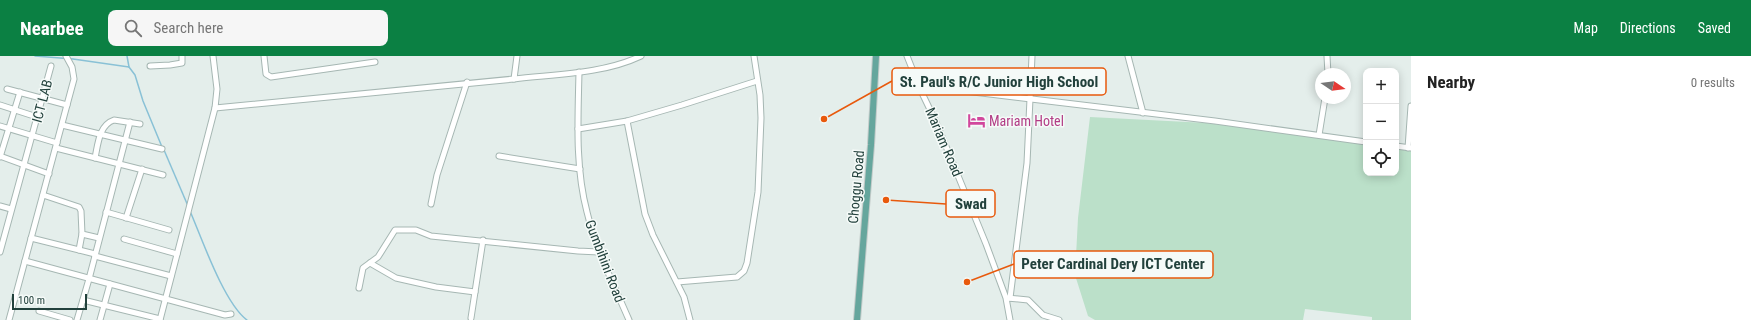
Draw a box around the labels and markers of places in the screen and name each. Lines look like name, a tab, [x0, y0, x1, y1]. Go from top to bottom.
callout: St. Paul's R/C Junior High School	[892, 68, 1106, 95]
hotel icon: Mariam Hotel	[966, 111, 986, 131]
place label: Mariam Hotel	[989, 113, 1064, 129]
callout: Swad	[946, 190, 995, 217]
callout: Peter Cardinal Dery ICT Center	[1014, 251, 1213, 278]

